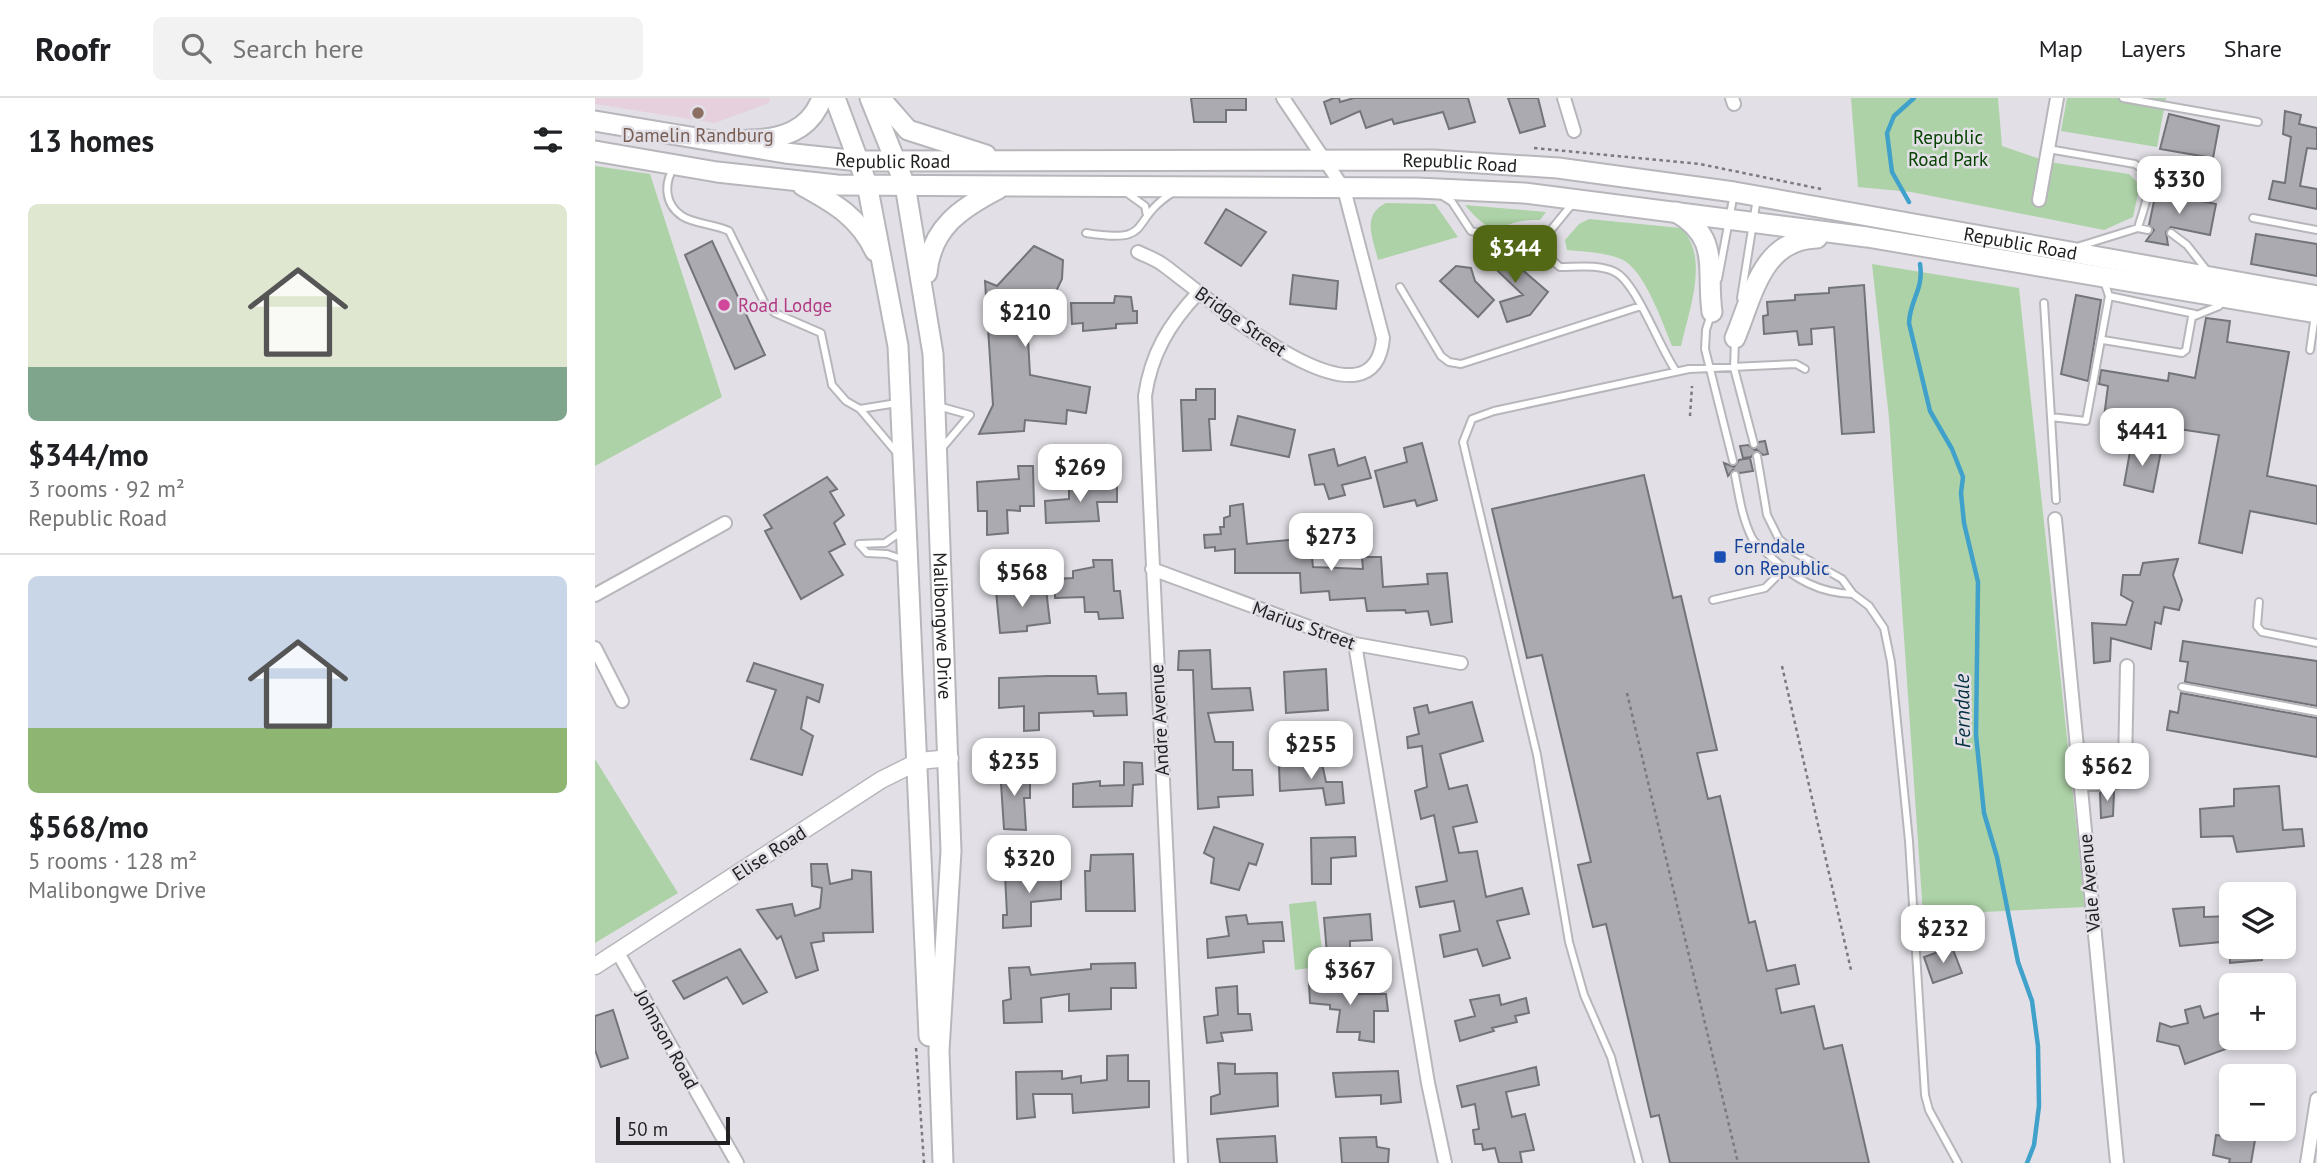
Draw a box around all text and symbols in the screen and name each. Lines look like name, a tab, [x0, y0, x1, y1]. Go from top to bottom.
search box	[153, 17, 643, 80]
text: Roofr	[35, 27, 111, 70]
icon: search	[177, 29, 215, 67]
text: Search here	[233, 32, 364, 65]
text: Map	[2039, 33, 2083, 64]
text: Layers	[2121, 33, 2186, 64]
text: Share	[2224, 33, 2282, 64]
marker: Damelin Randburg	[690, 105, 706, 121]
text: 13 homes	[28, 121, 154, 160]
icon: filters	[529, 121, 567, 159]
place label: Damelin Randburg	[622, 123, 774, 147]
park label: Republic Road Park	[1908, 125, 1988, 171]
street label: Republic Road	[834, 147, 950, 173]
street label: Republic Road	[1402, 148, 1518, 177]
pin: $330	[2138, 156, 2220, 216]
text: $330	[2153, 164, 2205, 193]
street label: Republic Road	[1962, 221, 2079, 265]
pin: $344	[1474, 226, 1556, 285]
text: $344	[1489, 233, 1541, 262]
icon: home	[235, 249, 361, 375]
street label: Bridge Street	[1191, 281, 1292, 362]
pin: $210	[984, 289, 1066, 349]
place label: Road Lodge	[738, 293, 832, 317]
marker: Road Lodge	[716, 297, 732, 313]
text: $210	[999, 297, 1051, 326]
pin: $441	[2101, 408, 2183, 468]
text: $441	[2116, 416, 2168, 445]
text: $344/mo	[28, 435, 149, 474]
pin: $269	[1039, 444, 1121, 504]
text: $269	[1054, 452, 1106, 481]
text: 3 rooms · 92 m²	[28, 474, 185, 503]
text: Republic Road	[28, 503, 167, 532]
pin: $273	[1290, 514, 1372, 573]
text: $273	[1305, 521, 1357, 550]
place label: Ferndale on Republic	[1734, 534, 1830, 580]
marker: Ferndale on Republic	[1712, 549, 1728, 565]
pin: $568	[981, 550, 1063, 609]
street label: Malibongwe Drive	[928, 552, 957, 700]
text: $568	[996, 557, 1048, 586]
street label: Marius Street	[1249, 595, 1359, 655]
icon: home	[235, 621, 361, 747]
street label: Andre Avenue	[1144, 664, 1174, 776]
water label: Ferndale	[1948, 673, 1976, 748]
pin: $255	[1270, 722, 1352, 781]
text: $255	[1285, 729, 1337, 758]
pin: $235	[973, 738, 1055, 798]
pin: $562	[2066, 744, 2148, 803]
text: $235	[988, 746, 1040, 775]
text: $562	[2081, 751, 2133, 780]
text: $568/mo	[28, 807, 149, 846]
street label: Elise Road	[727, 820, 811, 886]
street label: Vale Avenue	[2073, 833, 2105, 934]
pin: $320	[988, 836, 1070, 895]
text: $320	[1003, 843, 1055, 872]
text: 5 rooms · 128 m²	[28, 846, 197, 875]
text: Malibongwe Drive	[28, 875, 206, 904]
map controls	[2219, 882, 2296, 1141]
button: layers	[2219, 882, 2296, 959]
pin: $232	[1902, 906, 1984, 965]
text: $232	[1917, 913, 1969, 942]
pin: $367	[1309, 948, 1391, 1007]
text: $367	[1324, 955, 1376, 984]
button: +	[2219, 973, 2296, 1050]
street label: Johnson Road	[629, 984, 704, 1093]
button: −	[2219, 1064, 2296, 1141]
scale bar	[616, 1114, 730, 1146]
text: 50 m	[627, 1117, 668, 1141]

